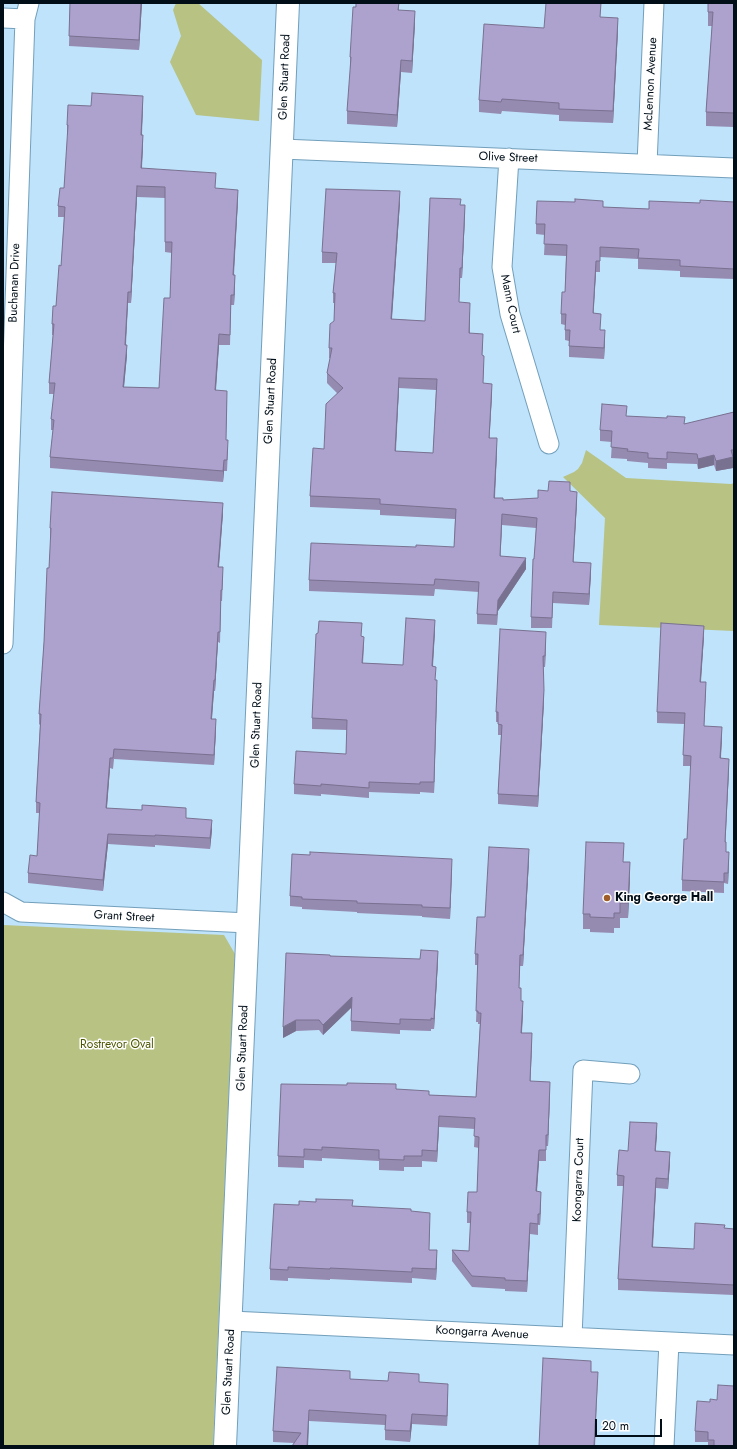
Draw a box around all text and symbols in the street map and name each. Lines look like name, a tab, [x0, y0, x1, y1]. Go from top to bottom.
street label: Glen Stuart Road	[276, 34, 294, 120]
street label: McLennon Avenue	[641, 37, 661, 131]
street label: Olive Street	[478, 150, 538, 166]
street label: Buchanan Drive	[6, 243, 24, 323]
street label: Mann Court	[497, 273, 523, 335]
street label: Glen Stuart Road	[262, 358, 280, 444]
street label: Glen Stuart Road	[248, 682, 266, 768]
place label: King George Hall	[615, 891, 713, 905]
marker: King George Hall	[602, 893, 612, 903]
street label: Grant Street	[93, 908, 155, 926]
street label: Glen Stuart Road	[234, 1005, 252, 1091]
park label: Rostrevor Oval	[80, 1038, 154, 1052]
street label: Koongarra Court	[570, 1138, 588, 1222]
street label: Koongarra Avenue	[435, 1323, 529, 1343]
street label: Glen Stuart Road	[220, 1329, 238, 1415]
scale bar	[597, 1411, 664, 1437]
text: 20 m	[602, 1417, 629, 1435]

